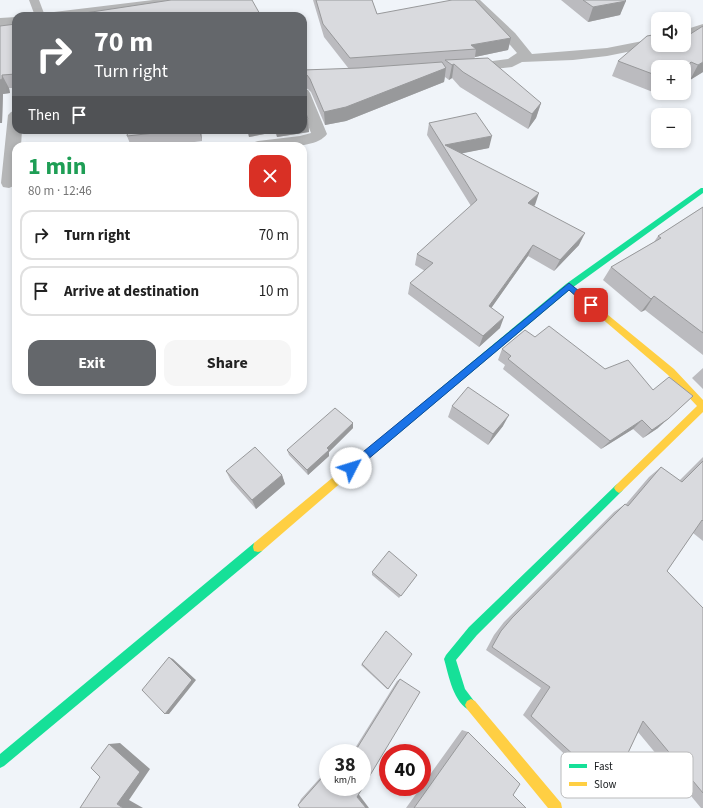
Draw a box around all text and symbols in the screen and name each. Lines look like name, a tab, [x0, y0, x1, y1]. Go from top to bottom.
map controls	[651, 12, 691, 148]
button: sound	[651, 12, 691, 52]
text: 70 m	[94, 22, 153, 62]
icon: right	[28, 28, 80, 80]
text: Turn right	[94, 59, 168, 84]
button: +	[651, 60, 691, 100]
icon: arrive	[68, 104, 90, 126]
text: Then	[28, 105, 60, 126]
button: −	[651, 108, 691, 148]
text: 1 min	[28, 149, 86, 184]
button: close	[249, 155, 291, 197]
text: 80 m · 12:46	[28, 182, 92, 200]
icon: right	[30, 224, 52, 246]
text: Turn right	[64, 225, 130, 246]
text: 70 m	[259, 225, 289, 246]
icon: arrive	[30, 280, 52, 302]
text: Arrive at destination	[64, 281, 199, 302]
text: 10 m	[259, 281, 289, 302]
pin	[574, 288, 608, 322]
icon: arrive	[580, 294, 602, 316]
button: Exit	[28, 340, 156, 386]
button: Share	[164, 340, 291, 386]
position arrow	[330, 447, 372, 489]
speed limit sign: 40	[379, 744, 431, 796]
text: 38	[334, 751, 356, 779]
legend	[561, 752, 693, 798]
text: Fast	[594, 759, 613, 774]
text: km/h	[334, 773, 356, 787]
text: Slow	[594, 777, 617, 792]

